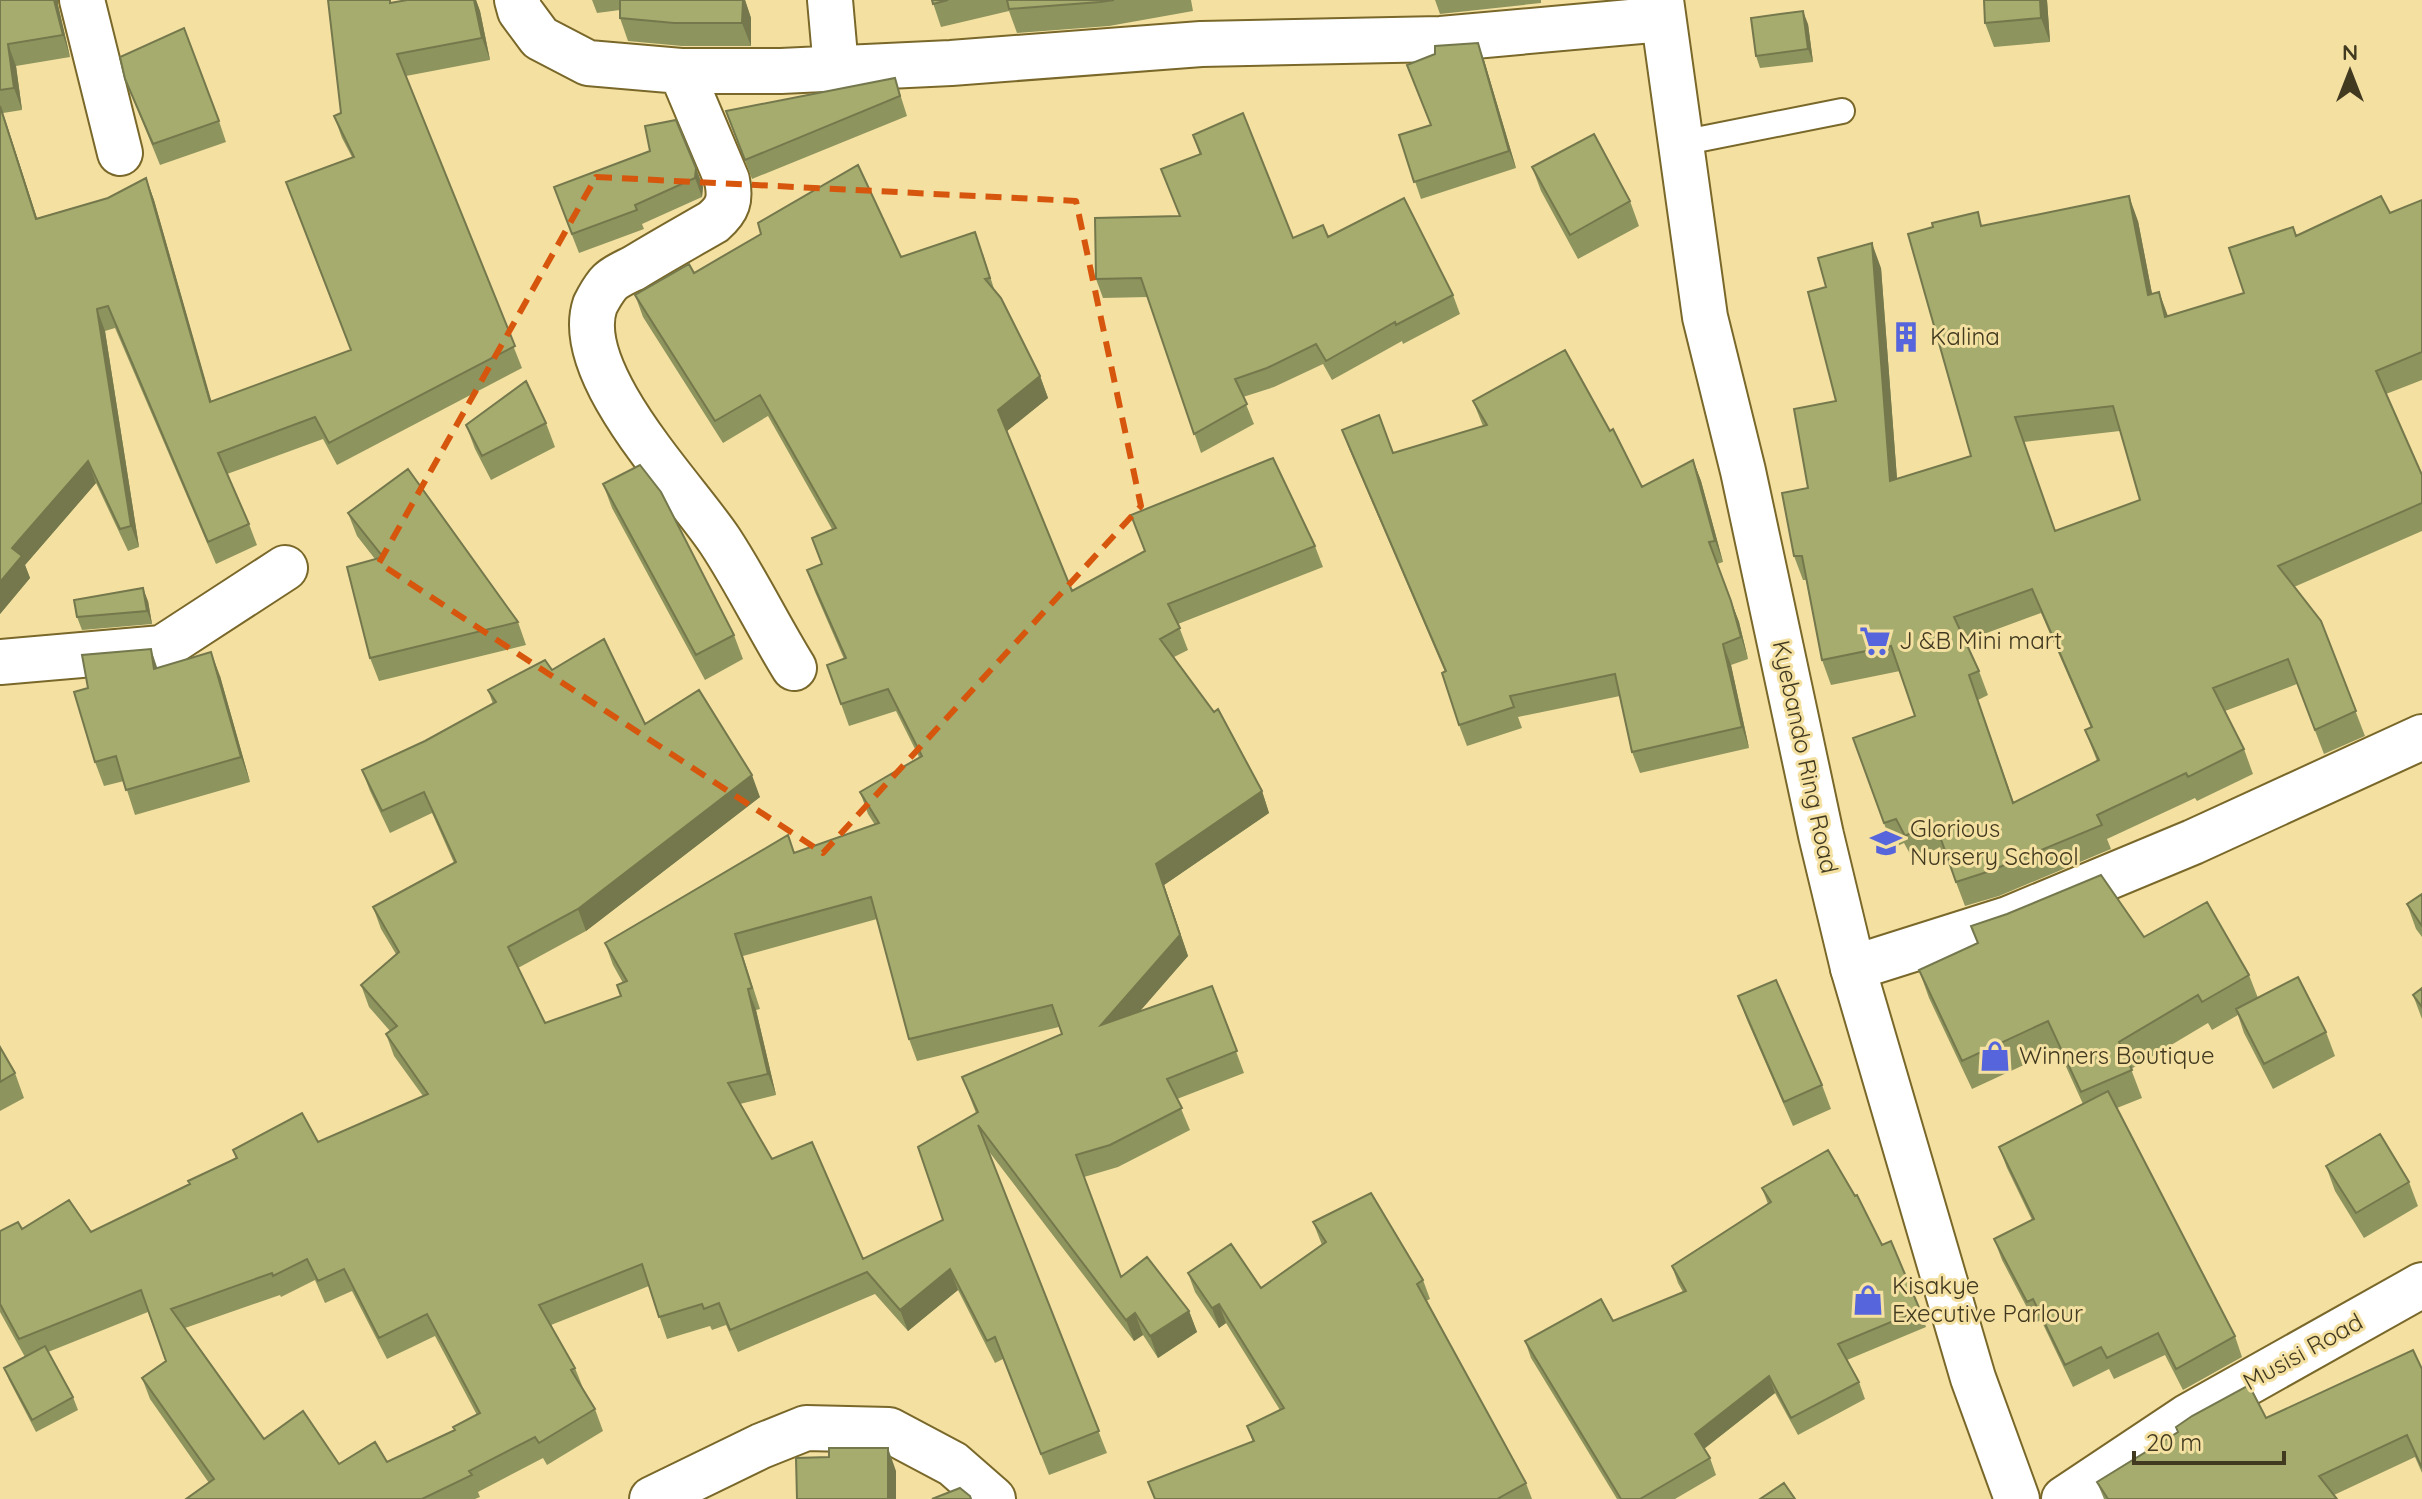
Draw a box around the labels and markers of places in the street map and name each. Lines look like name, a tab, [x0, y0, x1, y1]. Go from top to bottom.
building icon: Kalina	[1889, 320, 1923, 354]
place label: Kalina	[1930, 321, 2000, 351]
supermarket icon: J &B Mini mart	[1858, 624, 1892, 658]
place label: J &B Mini mart	[1899, 625, 2062, 655]
place label: Glorious Nursery School	[1910, 813, 2079, 871]
school or university icon: Glorious Nursery School	[1869, 826, 1903, 860]
shop icon: Winners Boutique	[1978, 1039, 2012, 1073]
place label: Winners Boutique	[2019, 1040, 2214, 1070]
place label: Kisakye Executive Parlour	[1892, 1270, 2083, 1328]
shop icon: Kisakye Executive Parlour	[1851, 1283, 1885, 1317]

